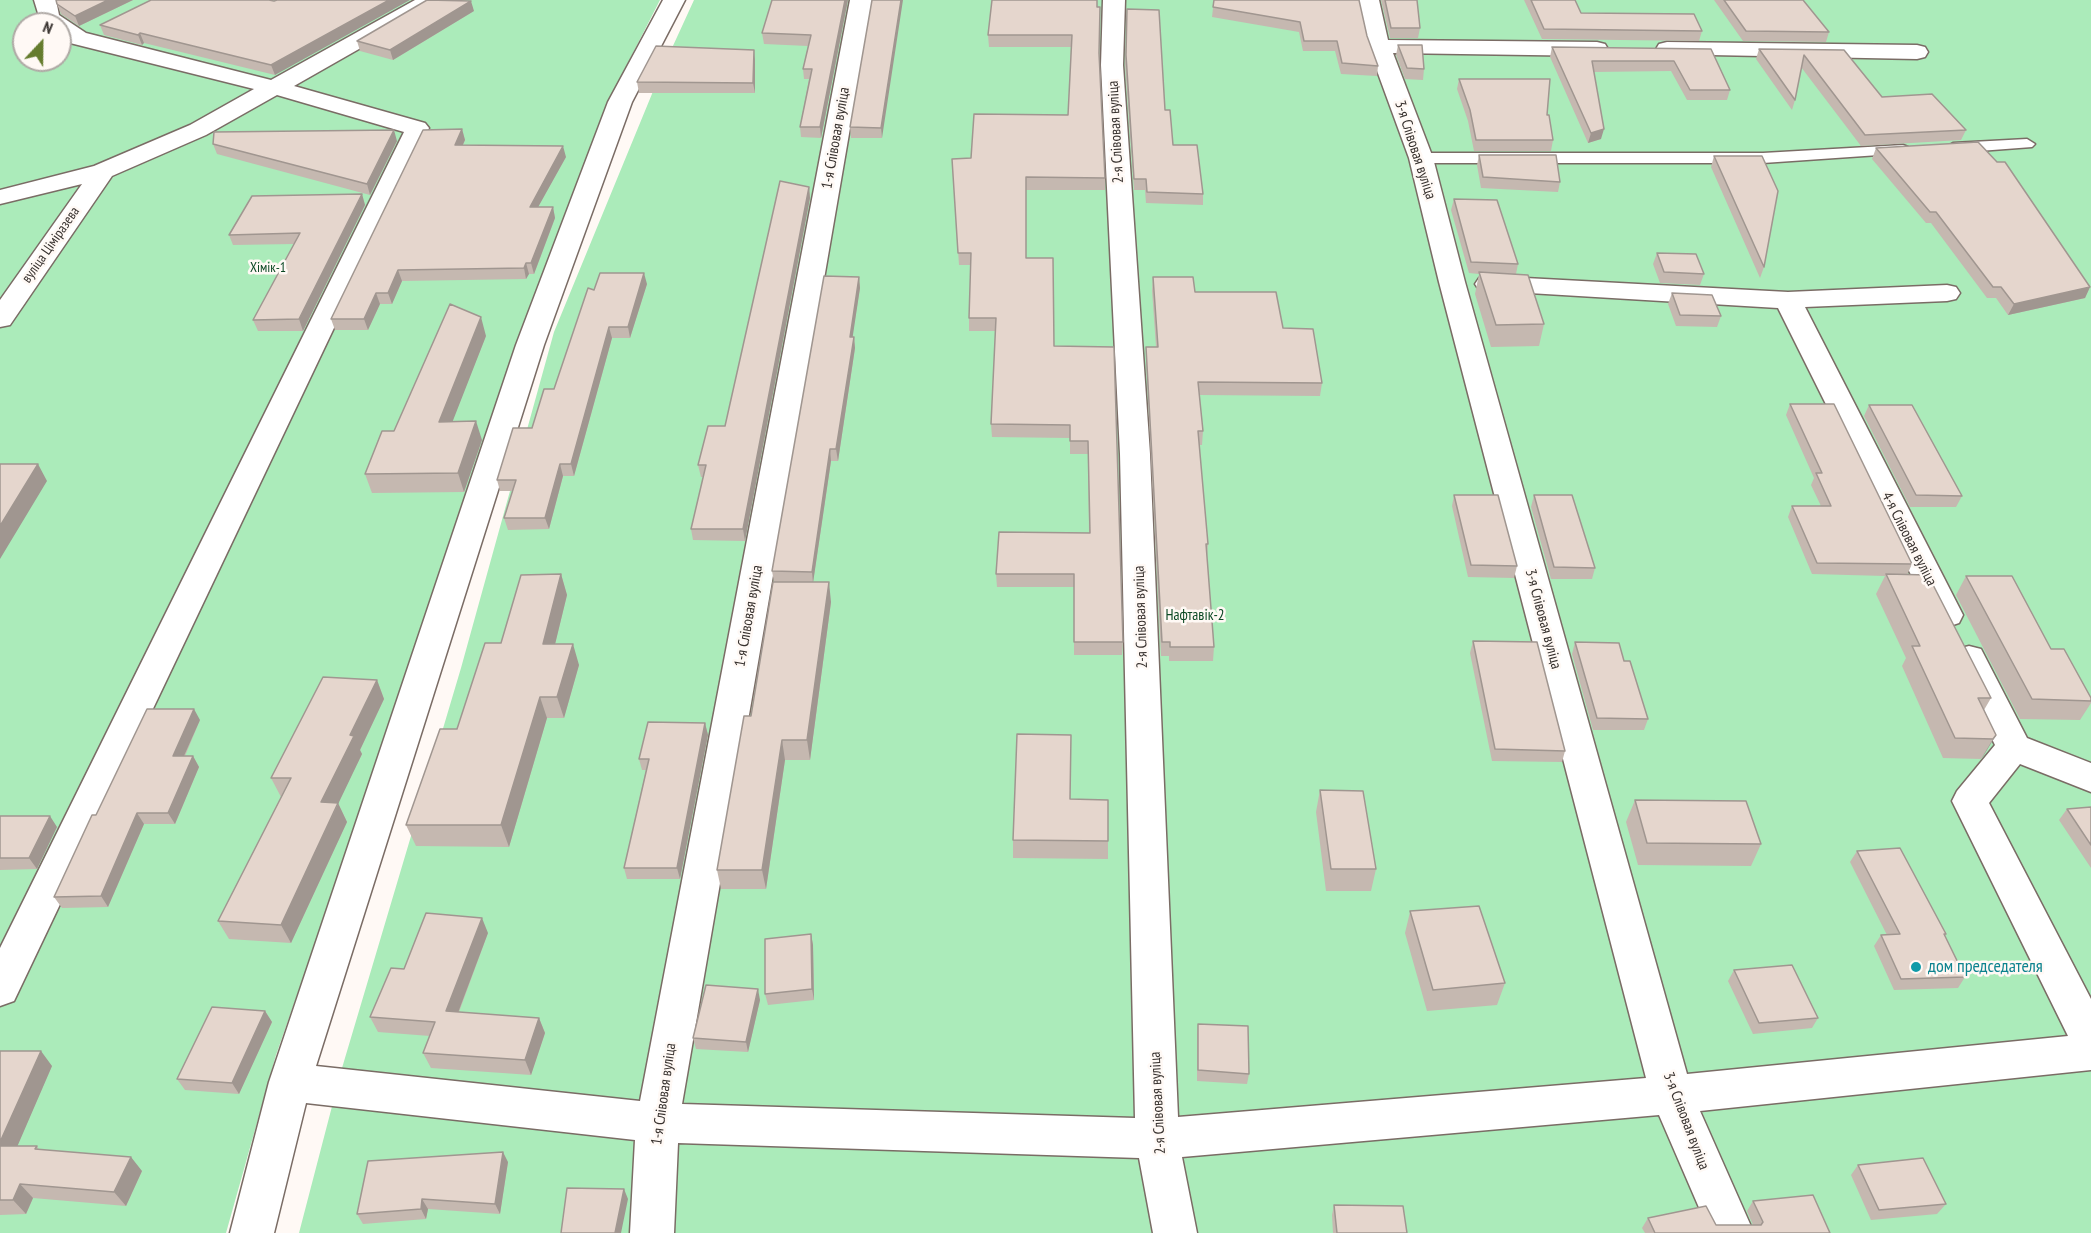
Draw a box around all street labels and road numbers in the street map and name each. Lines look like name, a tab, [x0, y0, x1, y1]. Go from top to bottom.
street label: 2-я Слівовая вуліца	[1104, 80, 1128, 184]
street label: 1-я Слівовая вуліца	[818, 86, 854, 190]
street label: 3-я Слівовая вуліца	[1391, 98, 1439, 202]
street label: вуліца Ціміразева	[19, 204, 83, 286]
street label: 4-я Слівовая вуліца	[1878, 489, 1940, 589]
street label: 1-я Слівовая вуліца	[731, 564, 767, 668]
street label: 2-я Слівовая вуліца	[1130, 565, 1152, 669]
street label: 3-я Слівовая вуліца	[1521, 567, 1565, 671]
street label: 1-я Слівовая вуліца	[648, 1042, 680, 1146]
street label: 2-я Слівовая вуліца	[1146, 1051, 1170, 1155]
street label: 3-я Слівовая вуліца	[1659, 1070, 1713, 1172]

